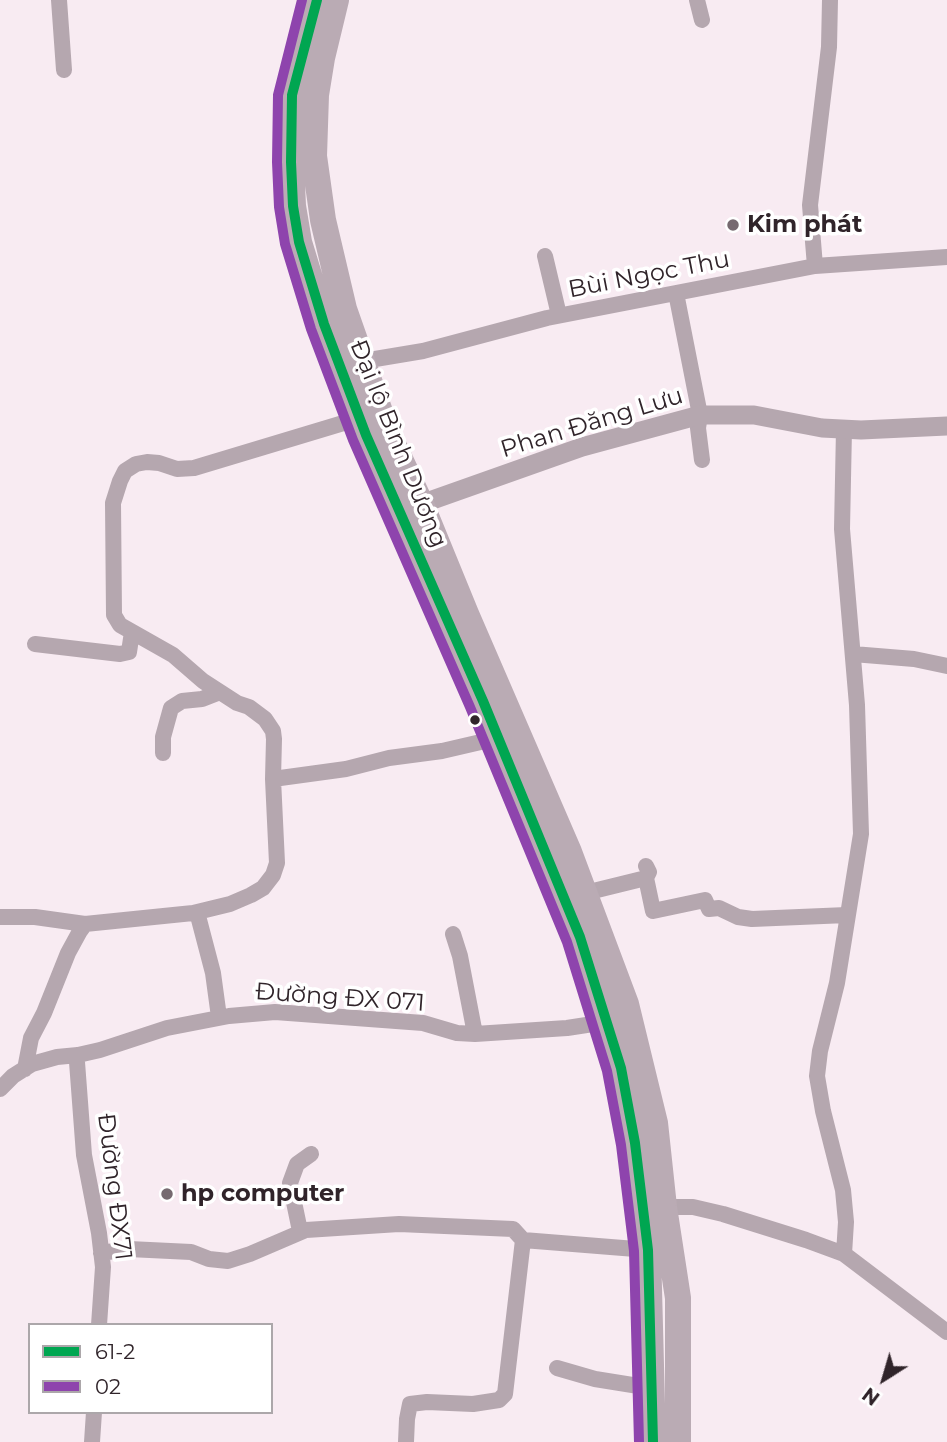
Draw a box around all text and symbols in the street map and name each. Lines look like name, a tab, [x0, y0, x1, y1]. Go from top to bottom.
place label: Kim phát	[747, 211, 862, 239]
marker: Kim phát	[725, 217, 741, 233]
street label: Bùi Ngọc Thu	[566, 245, 732, 305]
street label: Đại lộ Bình Dương	[343, 336, 453, 552]
street label: Phan Đăng Lưu	[497, 382, 687, 464]
unlabelled marker	[468, 713, 482, 727]
street label: Đường ĐX 071	[254, 978, 426, 1018]
street label: Đường ĐX71	[91, 1112, 137, 1262]
place label: hp computer	[181, 1180, 344, 1208]
marker: hp computer	[159, 1186, 175, 1202]
legend	[28, 1323, 273, 1414]
text: 61-2	[95, 1339, 135, 1364]
north arrow	[849, 1344, 919, 1414]
text: 02	[95, 1374, 121, 1399]
text: N	[858, 1382, 884, 1410]

